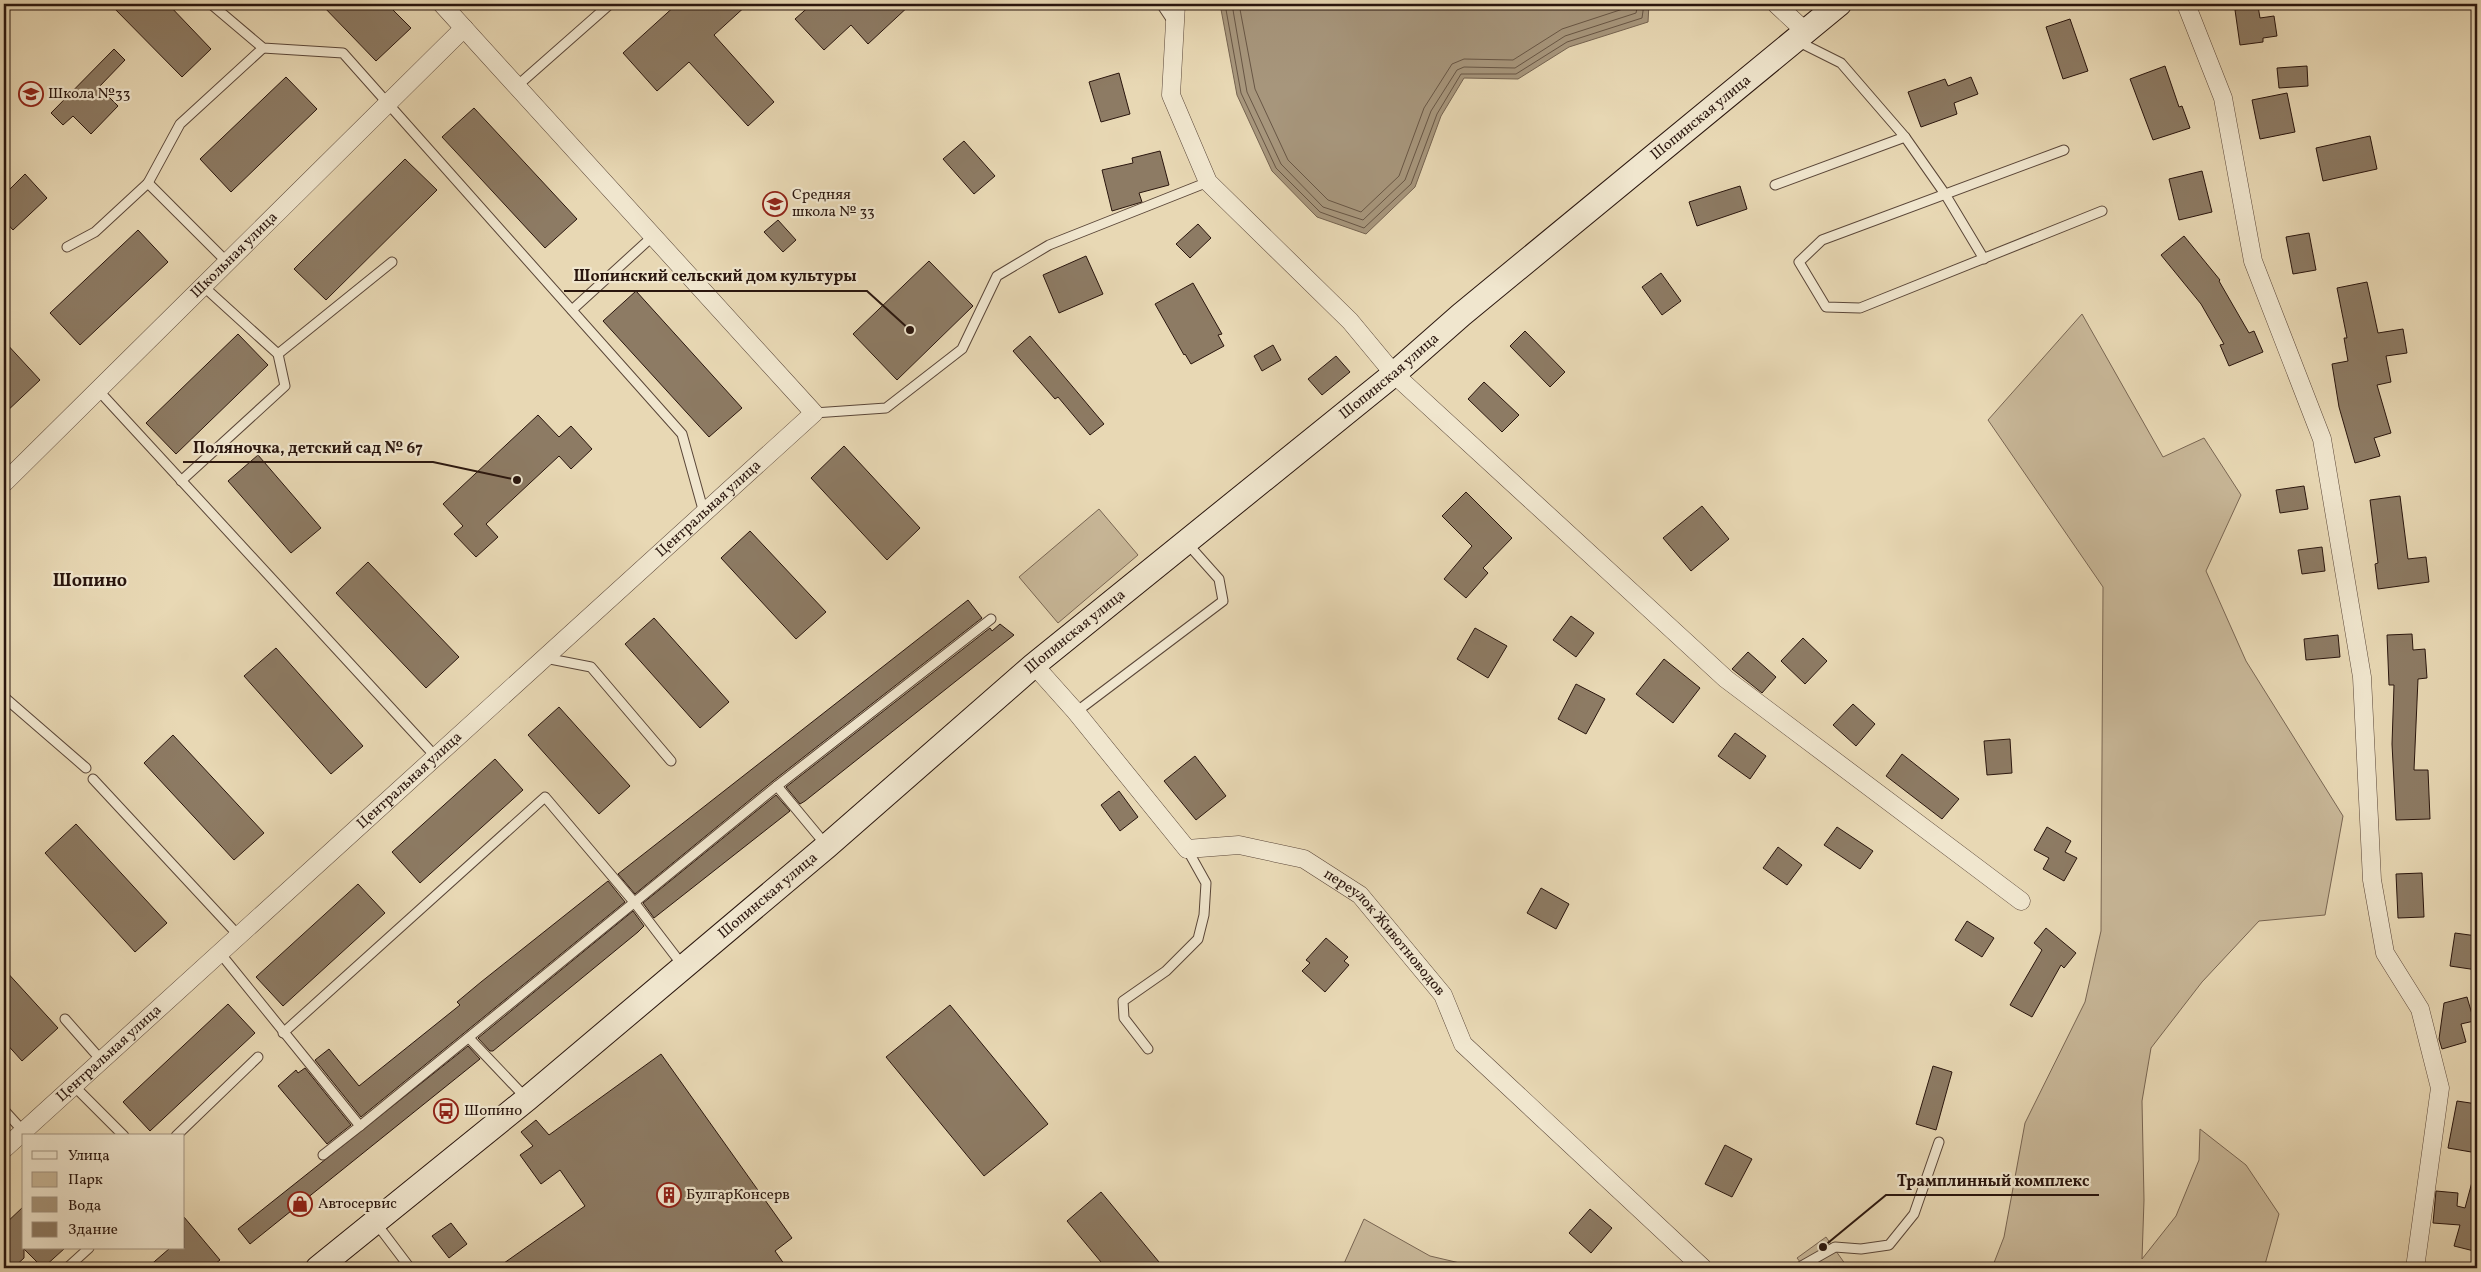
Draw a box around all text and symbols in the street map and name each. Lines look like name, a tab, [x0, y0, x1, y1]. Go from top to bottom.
street label: Шопинская улица	[1646, 70, 1756, 165]
school or university icon: Школа №33	[18, 81, 44, 107]
place label: Школа №33	[48, 84, 130, 105]
place label: Средняя школа № 33	[792, 185, 875, 223]
school or university icon: Средняя школа № 33	[762, 191, 788, 217]
street label: Школьная улица	[186, 207, 283, 303]
callout: Шопинский сельский дом культуры	[564, 260, 867, 291]
text: Шопинский сельский дом культуры	[573, 266, 857, 288]
street label: Шопинская улица	[1335, 328, 1444, 425]
callout: Поляночка, детский сад № 67	[183, 431, 433, 462]
text: Поляночка, детский сад № 67	[193, 438, 423, 460]
street label: Центральная улица	[651, 455, 766, 562]
district label: Шопино	[53, 569, 127, 594]
street label: Шопинская улица	[1020, 584, 1130, 679]
street label: Центральная улица	[352, 727, 467, 834]
street label: Шопинская улица	[714, 848, 822, 944]
street label: переулок Животноводов	[1319, 864, 1450, 1000]
street label: Центральная улица	[52, 1000, 166, 1107]
bus stop icon: Шопино	[433, 1098, 459, 1124]
place label: Шопино	[464, 1101, 522, 1122]
legend	[22, 1134, 185, 1250]
text: Улица	[68, 1146, 110, 1167]
callout: Трамплинный комплекс	[1886, 1164, 2099, 1195]
text: Парк	[68, 1170, 103, 1191]
text: Трамплинный комплекс	[1897, 1171, 2090, 1193]
building icon: БулгарКонсерв	[656, 1182, 682, 1208]
place label: БулгарКонсерв	[686, 1185, 790, 1206]
shop icon: Автосервис	[287, 1191, 313, 1217]
place label: Автосервис	[318, 1194, 397, 1215]
text: Вода	[68, 1196, 101, 1217]
text: Здание	[68, 1220, 118, 1241]

